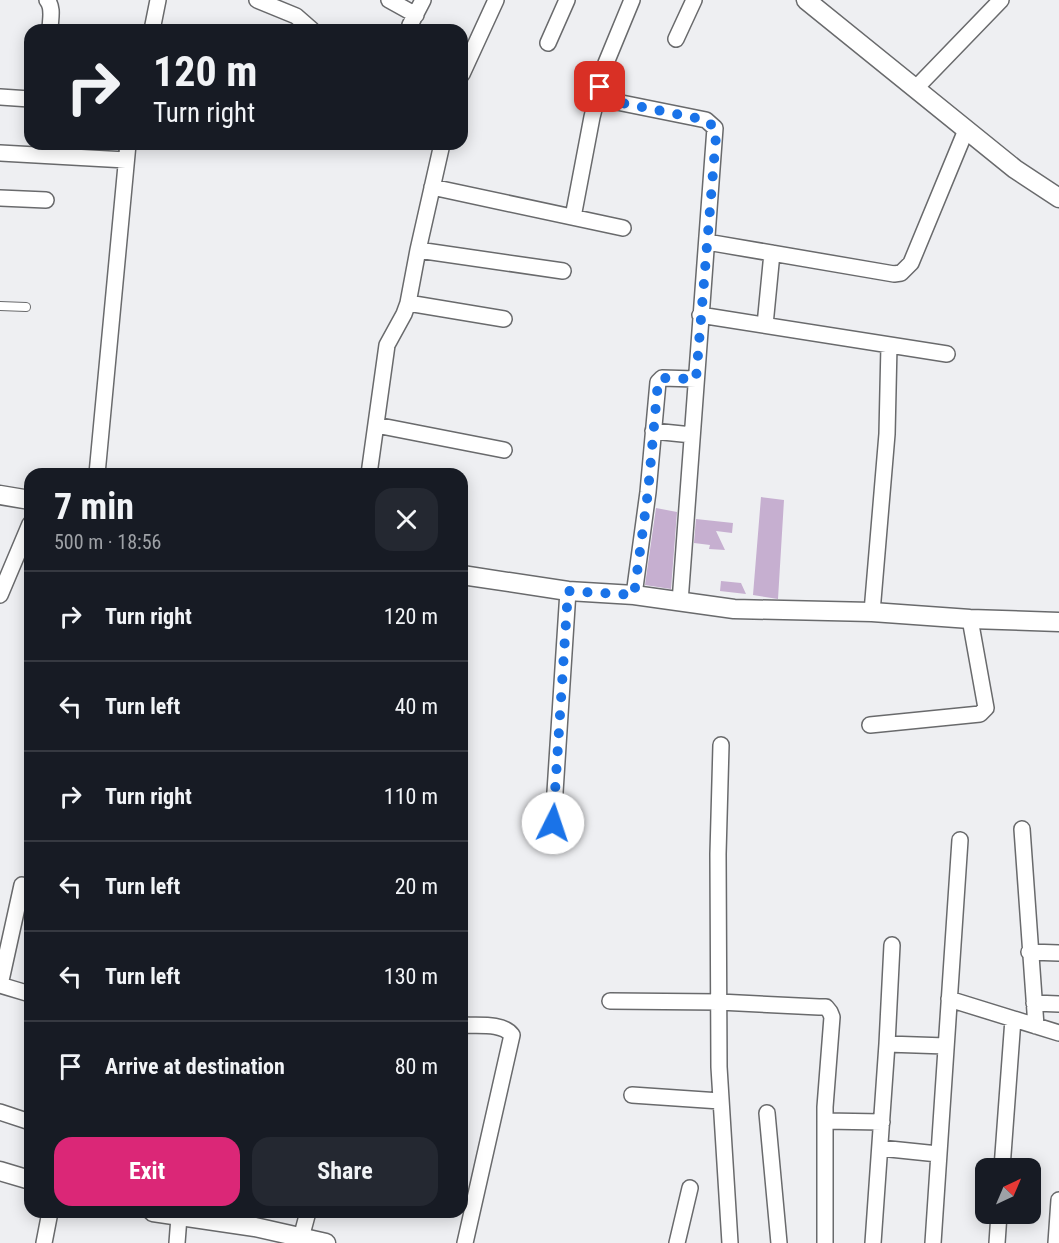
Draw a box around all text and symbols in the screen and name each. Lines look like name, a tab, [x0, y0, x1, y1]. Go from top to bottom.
text: 120 m	[153, 47, 258, 96]
icon: right	[54, 48, 132, 126]
pin	[574, 61, 625, 112]
icon: arrive	[583, 70, 616, 103]
text: Turn right	[153, 97, 255, 129]
text: 7 min	[54, 486, 134, 528]
button: close	[375, 488, 438, 551]
text: 500 m · 18:56	[54, 530, 161, 554]
icon: right	[54, 600, 87, 633]
text: Turn right	[105, 604, 192, 629]
text: 120 m	[384, 604, 438, 629]
icon: left	[54, 690, 87, 723]
text: Turn left	[105, 694, 180, 719]
text: 40 m	[395, 694, 438, 719]
icon: right	[54, 780, 87, 813]
text: Turn right	[105, 784, 192, 809]
text: 110 m	[384, 784, 438, 809]
position arrow	[521, 791, 585, 855]
icon: left	[54, 870, 87, 903]
text: Turn left	[105, 874, 180, 899]
text: 20 m	[395, 874, 438, 899]
icon: left	[54, 960, 87, 993]
text: Turn left	[105, 964, 180, 989]
text: 130 m	[384, 964, 438, 989]
icon: arrive	[54, 1050, 87, 1083]
text: Arrive at destination	[105, 1054, 285, 1079]
text: 80 m	[395, 1054, 438, 1079]
button: Exit	[54, 1137, 240, 1206]
button: Share	[252, 1137, 438, 1206]
north arrow	[975, 1158, 1041, 1224]
map controls	[975, 1158, 1041, 1224]

